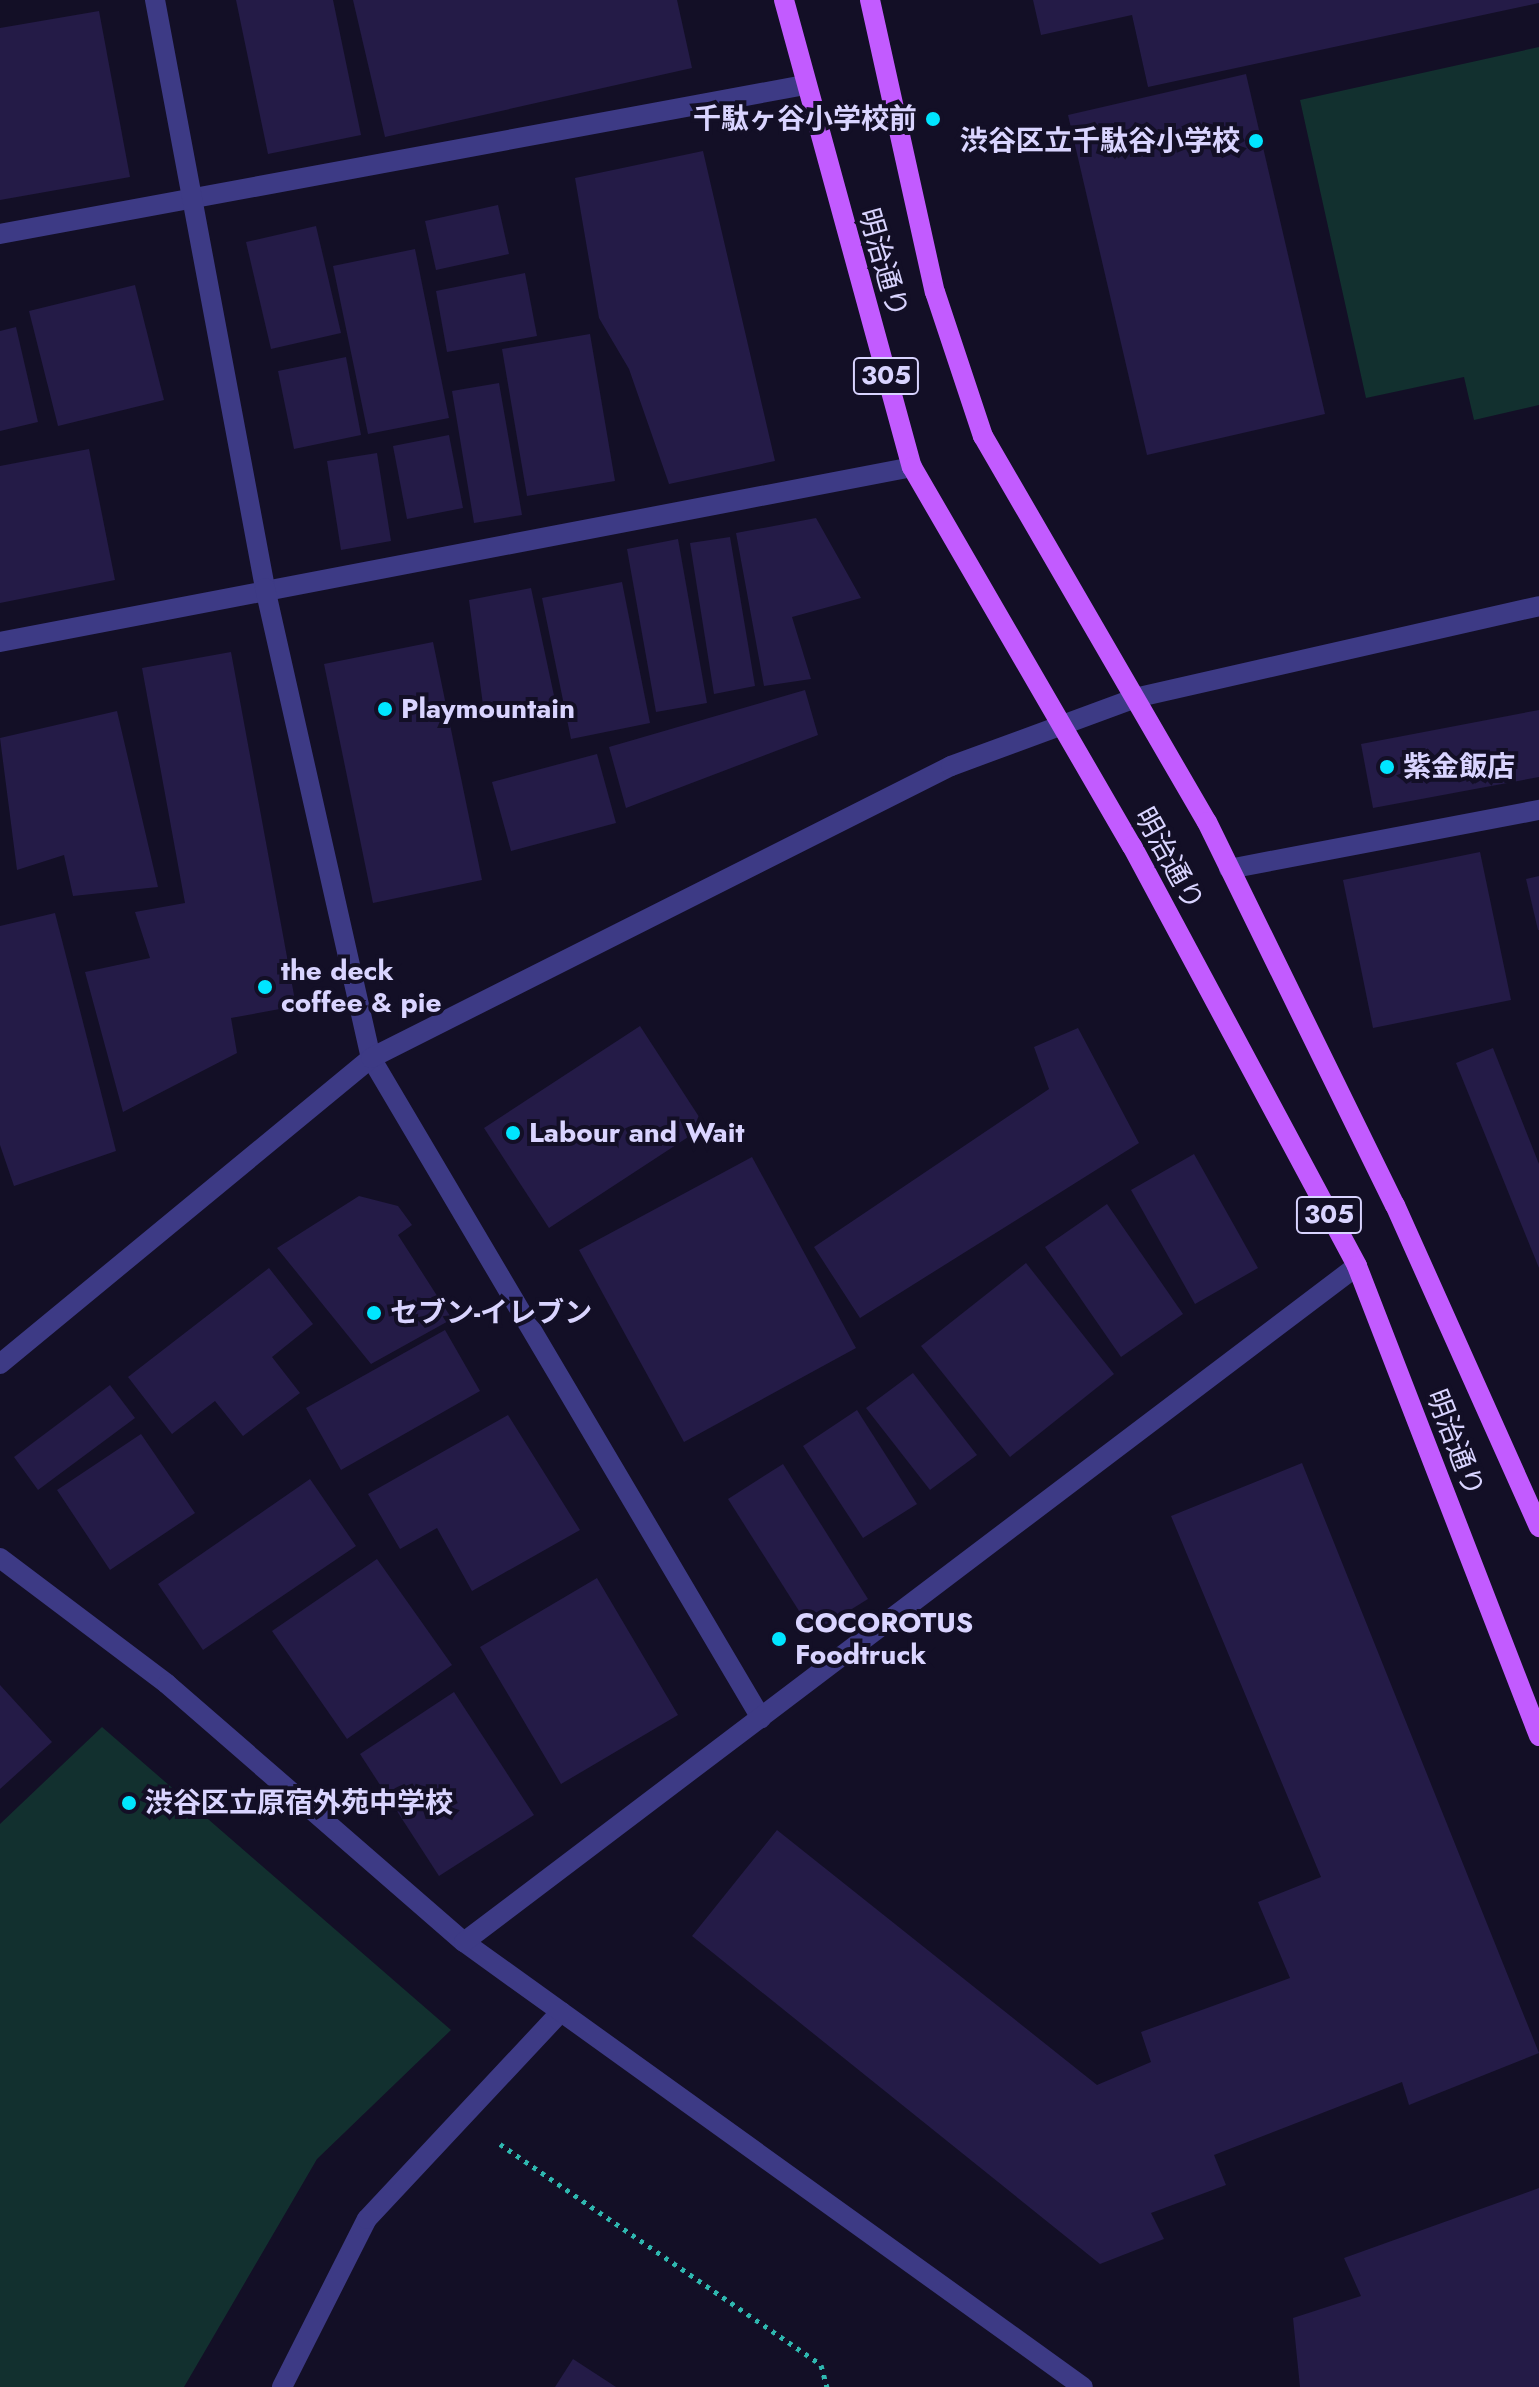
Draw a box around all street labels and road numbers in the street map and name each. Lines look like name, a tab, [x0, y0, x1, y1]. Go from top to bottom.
street label: 明治通り	[851, 205, 915, 321]
road number: 305	[852, 354, 920, 398]
street label: 明治通り	[1127, 802, 1211, 916]
road number: 305	[1295, 1193, 1363, 1237]
street label: 明治通り	[1419, 1385, 1491, 1501]

